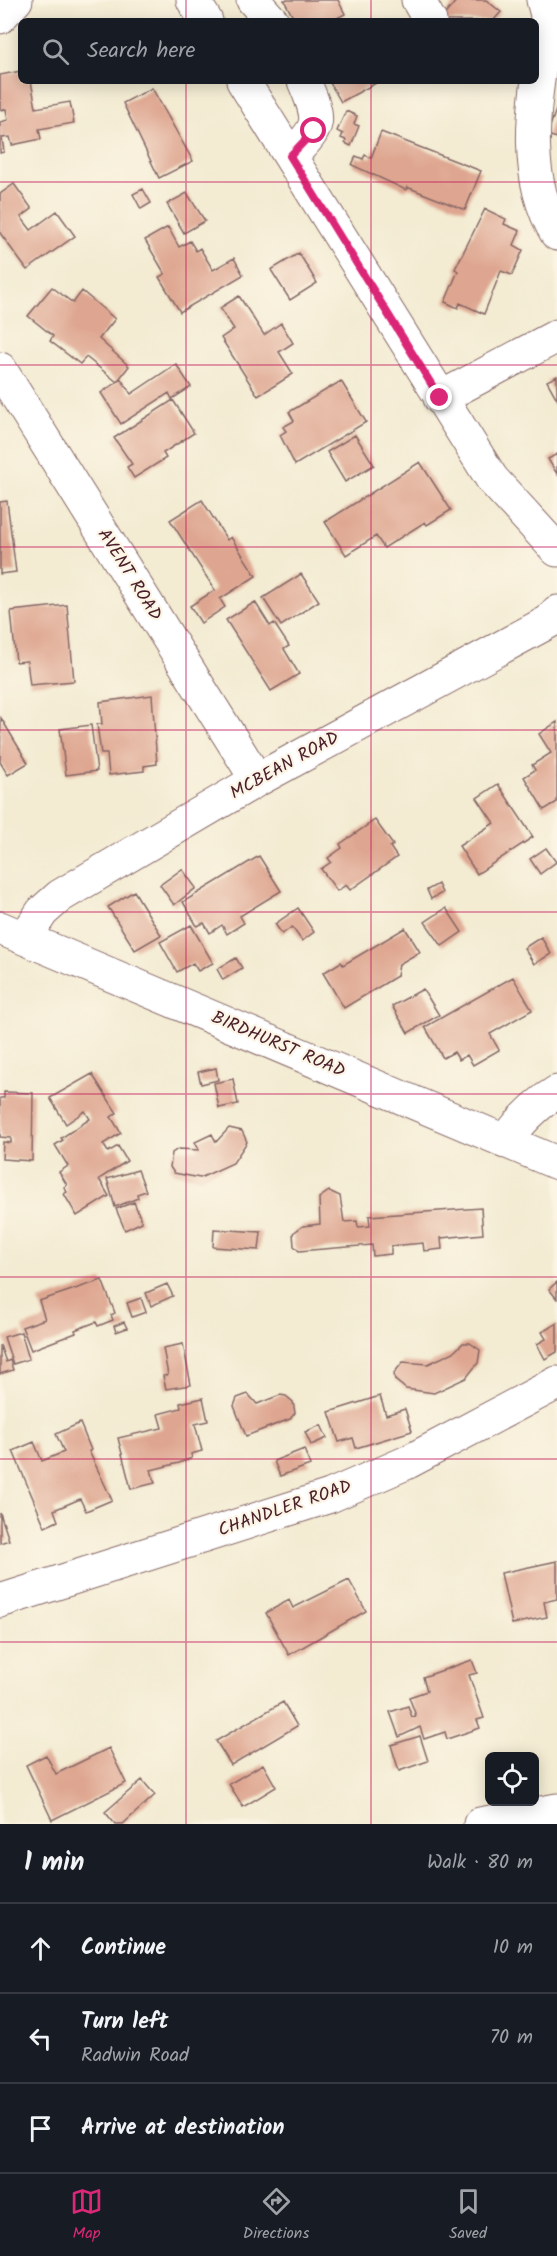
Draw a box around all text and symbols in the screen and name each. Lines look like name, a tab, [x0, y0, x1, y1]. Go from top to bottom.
search box	[18, 18, 539, 84]
text: Search here	[87, 34, 195, 69]
icon: search	[39, 35, 72, 68]
route start	[300, 117, 326, 143]
route end	[426, 384, 452, 410]
street label: AVENT ROAD	[89, 523, 169, 627]
street label: MCBEAN ROAD	[225, 724, 345, 808]
street label: BIRDHURST ROAD	[207, 1004, 350, 1086]
street label: CHANDLER ROAD	[214, 1472, 356, 1545]
map controls	[485, 1752, 539, 1806]
button: locate	[485, 1752, 539, 1806]
text: 1 min	[24, 1842, 84, 1884]
text: Walk · 80 m	[427, 1847, 533, 1879]
text: Continue	[81, 1931, 166, 1966]
icon: ahead	[24, 1932, 57, 1965]
text: 10 m	[493, 1932, 533, 1964]
text: Turn left	[81, 2005, 168, 2040]
icon: left	[24, 2022, 57, 2055]
text: 70 m	[490, 2022, 533, 2054]
text: Radwin Road	[81, 2040, 189, 2072]
text: Arrive at destination	[81, 2111, 284, 2146]
icon: arrive	[24, 2112, 57, 2145]
tab: Map	[70, 2185, 103, 2246]
tab: Directions	[243, 2185, 309, 2246]
tab: Saved	[449, 2185, 487, 2246]

